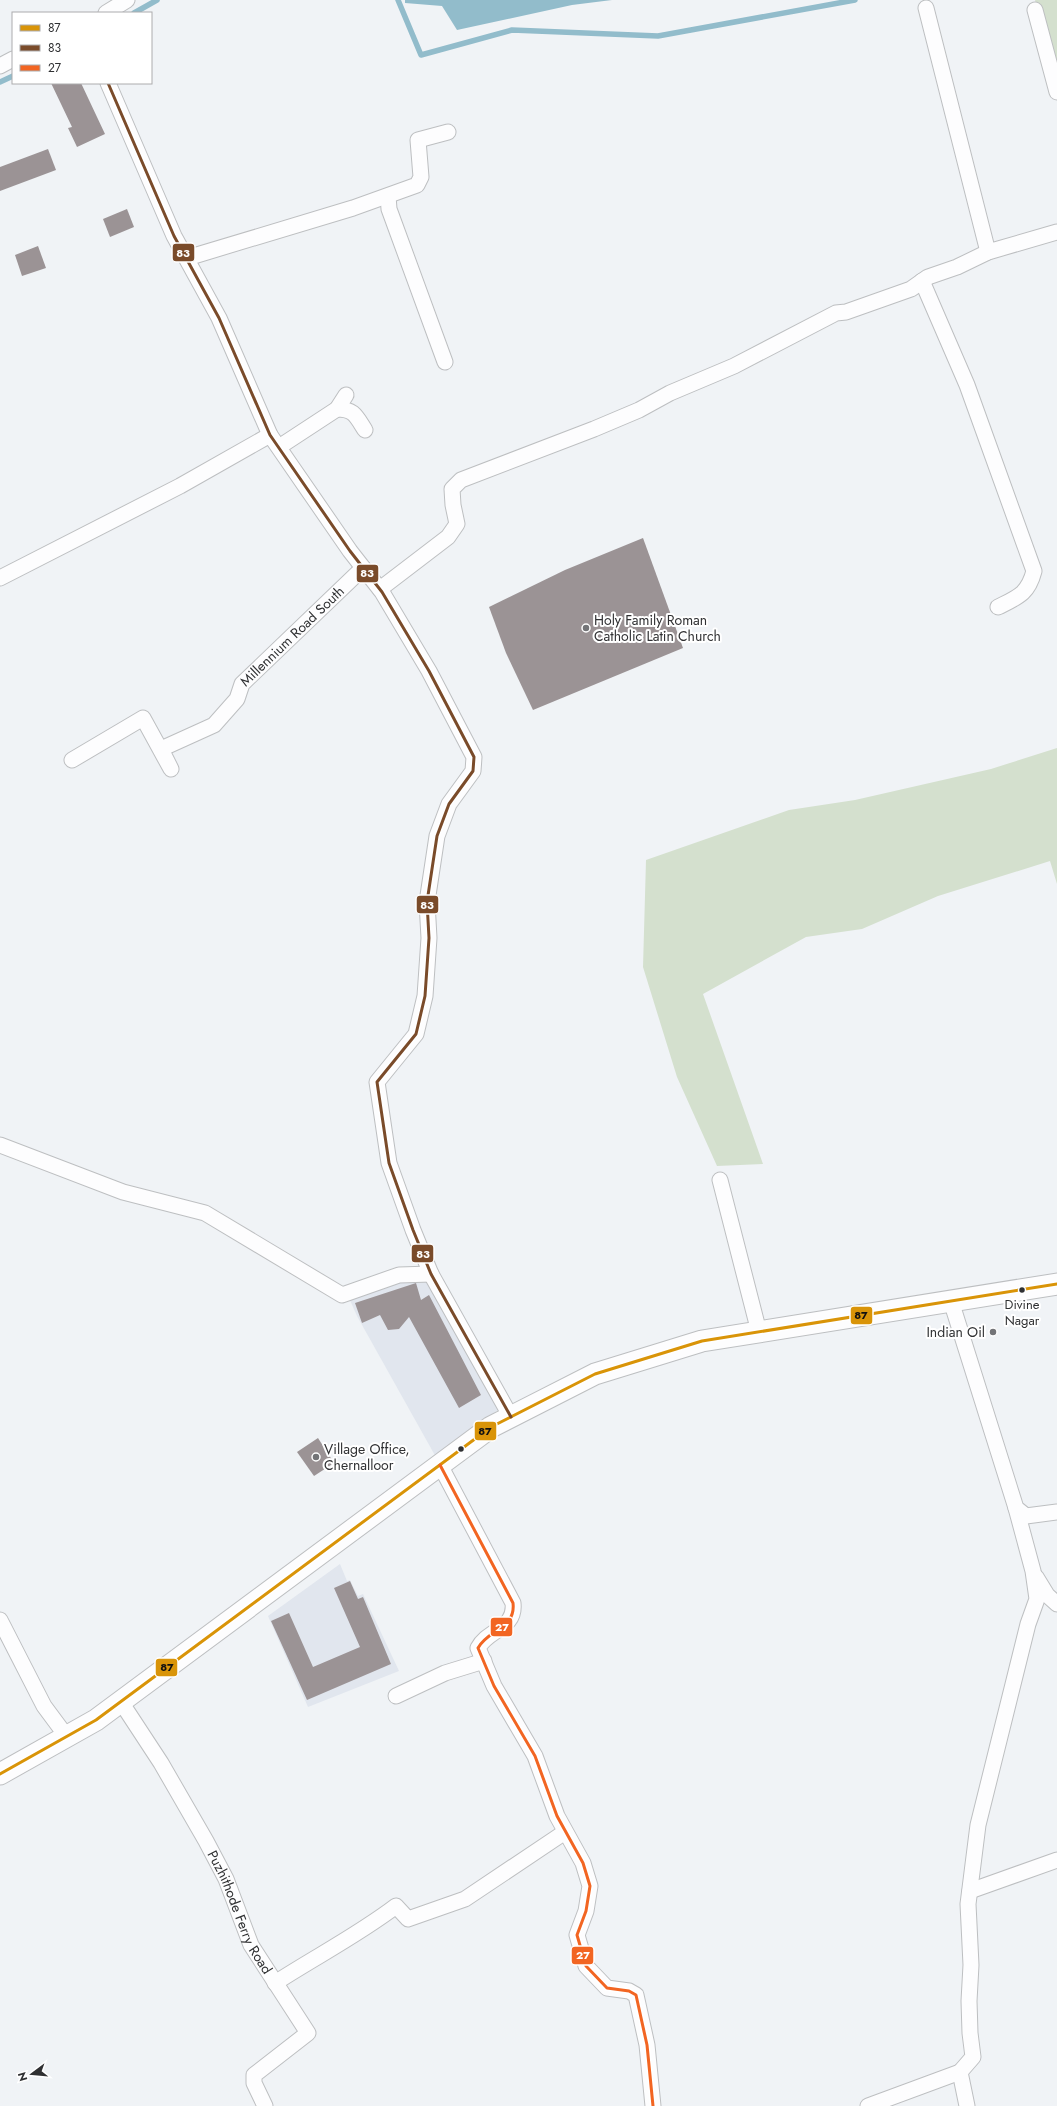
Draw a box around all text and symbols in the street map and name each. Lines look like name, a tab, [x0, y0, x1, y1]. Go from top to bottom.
legend	[12, 12, 152, 84]
text: 87	[48, 19, 61, 37]
text: 83	[48, 39, 62, 57]
text: 27	[48, 59, 62, 77]
line badge: 83	[172, 243, 195, 262]
text: 83	[176, 245, 190, 261]
line badge: 83	[356, 564, 379, 583]
text: 83	[360, 565, 374, 581]
street label: Millennium Road South	[235, 581, 349, 691]
place label: Holy Family Roman Catholic Latin Church	[594, 610, 721, 646]
marker: Holy Family Roman Catholic Latin Church	[581, 623, 591, 633]
line badge: 83	[416, 895, 439, 914]
text: 83	[420, 897, 434, 913]
line badge: 83	[411, 1244, 434, 1263]
text: 83	[416, 1246, 430, 1262]
marker: Divine Nagar	[1017, 1285, 1027, 1295]
place label: Divine Nagar	[1005, 1295, 1040, 1330]
line badge: 87	[850, 1306, 873, 1325]
text: 87	[854, 1307, 868, 1323]
place label: Indian Oil	[926, 1322, 985, 1342]
marker: Indian Oil	[988, 1327, 998, 1337]
line badge: 87	[474, 1421, 497, 1441]
text: 87	[478, 1423, 492, 1439]
place label: Village Office, Chernalloor	[324, 1439, 410, 1475]
unlabelled marker	[456, 1444, 466, 1454]
marker: Village Office, Chernalloor	[311, 1452, 321, 1462]
line badge: 27	[490, 1617, 513, 1637]
text: 27	[495, 1619, 509, 1635]
line badge: 87	[155, 1658, 178, 1677]
text: 87	[160, 1659, 174, 1675]
street label: Puzhithode Ferry Road	[203, 1847, 277, 1978]
line badge: 27	[571, 1946, 594, 1965]
text: 27	[576, 1947, 590, 1963]
north arrow	[12, 2054, 52, 2094]
text: N	[13, 2070, 31, 2083]

